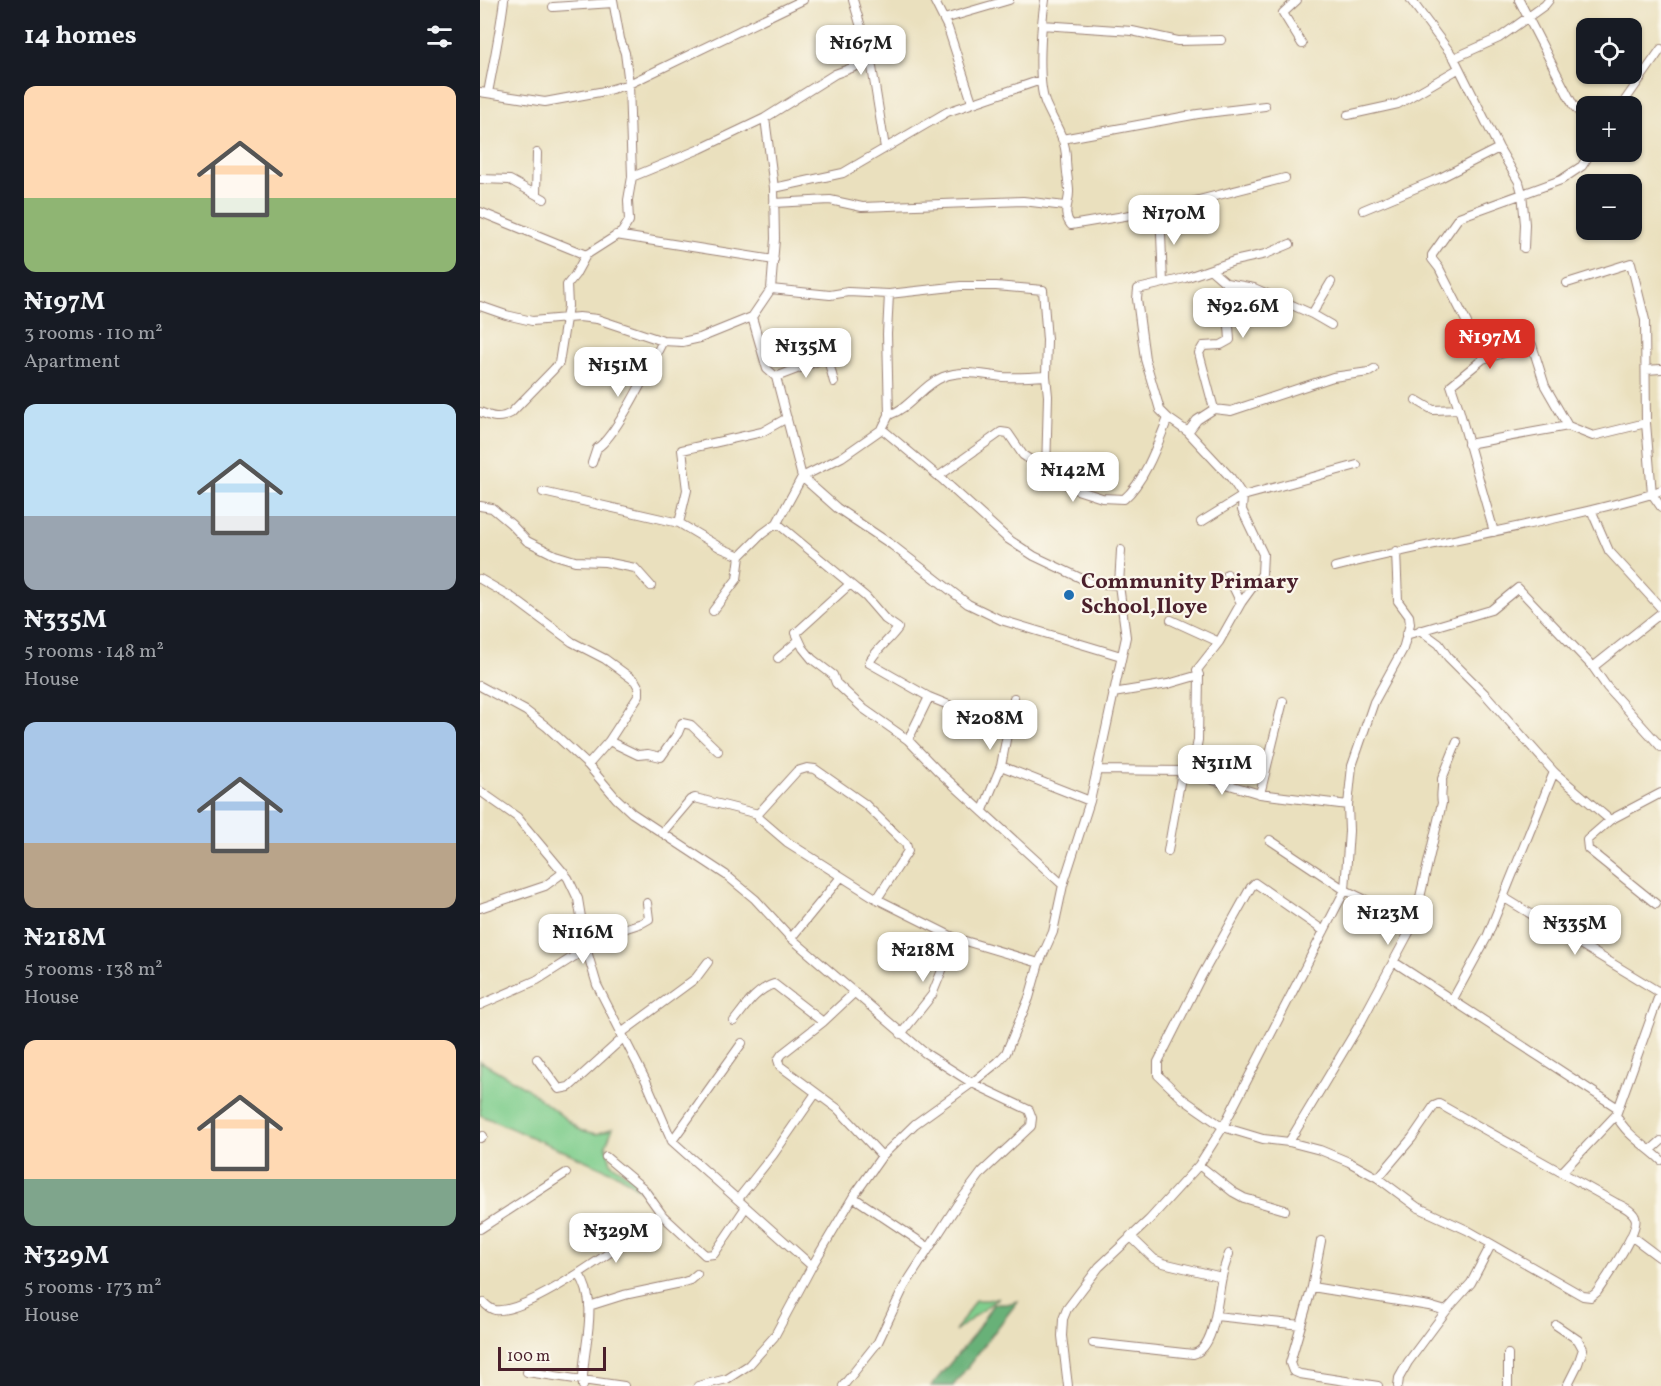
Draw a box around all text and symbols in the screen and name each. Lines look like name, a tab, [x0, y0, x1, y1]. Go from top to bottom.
text: 14 homes	[24, 18, 137, 54]
map controls	[1576, 18, 1642, 240]
button: locate	[1576, 18, 1642, 84]
icon: filters	[423, 20, 456, 53]
pin: ₦167M	[819, 25, 903, 76]
text: ₦167M	[830, 30, 892, 58]
button: +	[1576, 96, 1642, 162]
icon: home	[186, 125, 294, 233]
button: −	[1576, 174, 1642, 240]
pin: ₦170M	[1132, 195, 1216, 246]
text: ₦170M	[1142, 200, 1206, 228]
text: ₦197M	[24, 284, 105, 320]
pin: ₦92.6M	[1194, 288, 1292, 339]
text: ₦92.6M	[1207, 293, 1279, 321]
pin: ₦197M	[1448, 319, 1532, 370]
text: 3 rooms · 110 m²	[24, 320, 163, 348]
text: ₦197M	[1459, 324, 1521, 352]
pin: ₦135M	[764, 328, 848, 379]
text: ₦135M	[775, 333, 837, 361]
pin: ₦151M	[576, 347, 660, 398]
text: Apartment	[24, 348, 120, 376]
text: ₦151M	[588, 352, 648, 380]
icon: home	[186, 443, 294, 551]
pin: ₦142M	[1031, 452, 1115, 503]
text: ₦142M	[1041, 457, 1105, 485]
place label: Community Primary School,Iloye	[1081, 567, 1299, 623]
marker: Community Primary School,Iloye	[1062, 588, 1076, 602]
text: ₦335M	[24, 602, 107, 638]
text: 5 rooms · 148 m²	[24, 638, 164, 666]
text: House	[24, 666, 79, 694]
pin: ₦208M	[948, 700, 1032, 751]
text: ₦208M	[956, 705, 1024, 733]
pin: ₦311M	[1180, 745, 1264, 796]
text: ₦311M	[1192, 750, 1252, 778]
icon: home	[186, 761, 294, 869]
pin: ₦123M	[1346, 895, 1430, 946]
text: ₦123M	[1357, 900, 1419, 928]
pin: ₦335M	[1533, 905, 1617, 956]
text: ₦335M	[1543, 910, 1607, 938]
pin: ₦116M	[541, 914, 625, 965]
text: ₦116M	[553, 919, 613, 947]
text: ₦218M	[24, 920, 106, 956]
pin: ₦218M	[881, 932, 965, 983]
text: ₦218M	[891, 937, 955, 965]
text: 5 rooms · 138 m²	[24, 956, 163, 984]
text: House	[24, 984, 79, 1012]
icon: home	[186, 1079, 294, 1187]
pin: ₦329M	[574, 1213, 658, 1264]
text: ₦329M	[583, 1218, 649, 1246]
text: ₦329M	[24, 1238, 109, 1274]
text: 5 rooms · 173 m²	[24, 1274, 162, 1302]
text: House	[24, 1302, 79, 1330]
scale bar	[498, 1344, 606, 1372]
text: 100 m	[507, 1346, 550, 1368]

